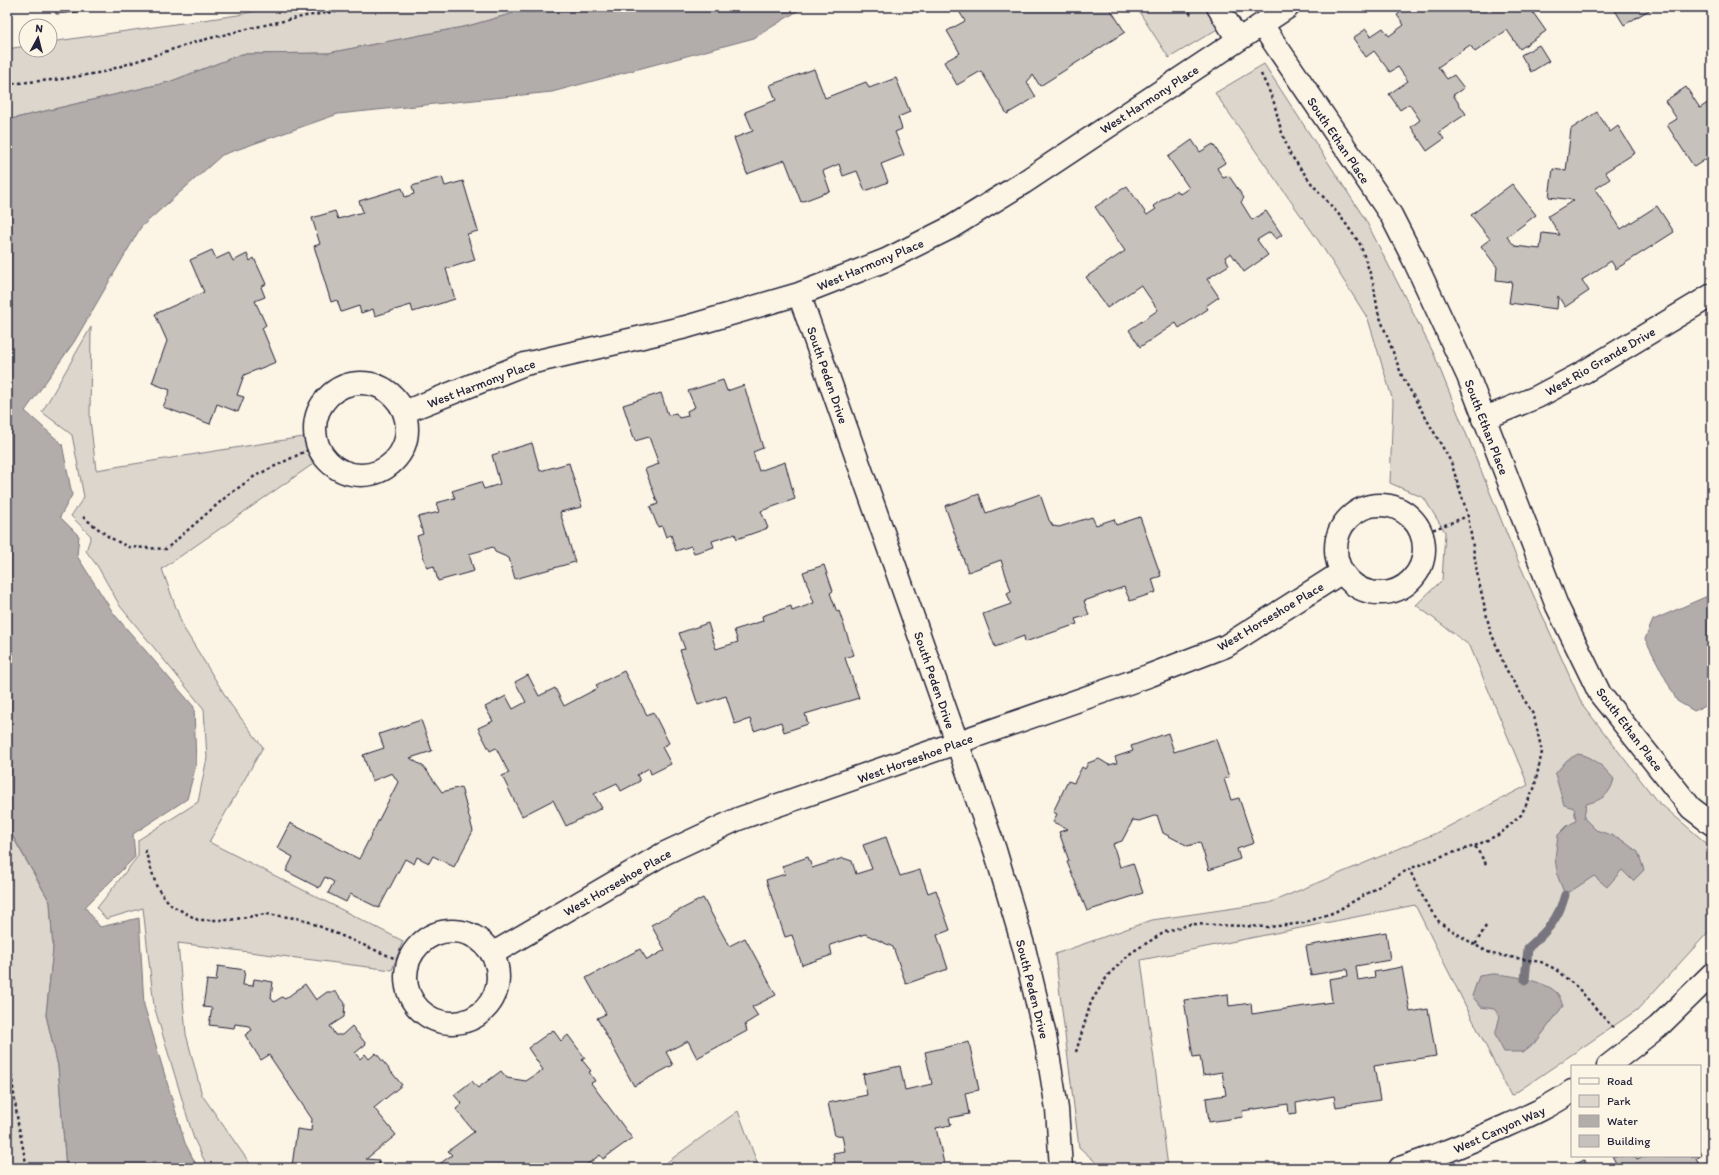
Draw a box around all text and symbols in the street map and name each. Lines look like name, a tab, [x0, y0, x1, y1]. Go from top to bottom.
north arrow	[18, 18, 58, 58]
text: N	[35, 22, 44, 35]
street label: West Harmony Place	[1097, 62, 1201, 137]
street label: South Ethan Place	[1304, 94, 1373, 186]
street label: West Harmony Place	[815, 235, 926, 294]
street label: West Rio Grande Drive	[1543, 324, 1658, 399]
street label: South Peden Drive	[804, 325, 851, 426]
street label: West Harmony Place	[425, 356, 537, 411]
street label: South Ethan Place	[1461, 377, 1512, 477]
street label: West Horseshoe Place	[1214, 579, 1326, 654]
street label: South Peden Drive	[911, 630, 958, 731]
street label: South Ethan Place	[1593, 684, 1666, 774]
street label: West Horseshoe Place	[855, 731, 975, 786]
street label: West Horseshoe Place	[561, 846, 674, 919]
street label: South Peden Drive	[1013, 938, 1052, 1040]
legend	[1571, 1065, 1701, 1157]
text: Road	[1607, 1074, 1633, 1088]
text: Park	[1607, 1094, 1631, 1108]
street label: West Canyon Way	[1451, 1103, 1547, 1156]
text: Water	[1607, 1114, 1638, 1128]
text: Building	[1607, 1134, 1651, 1148]

